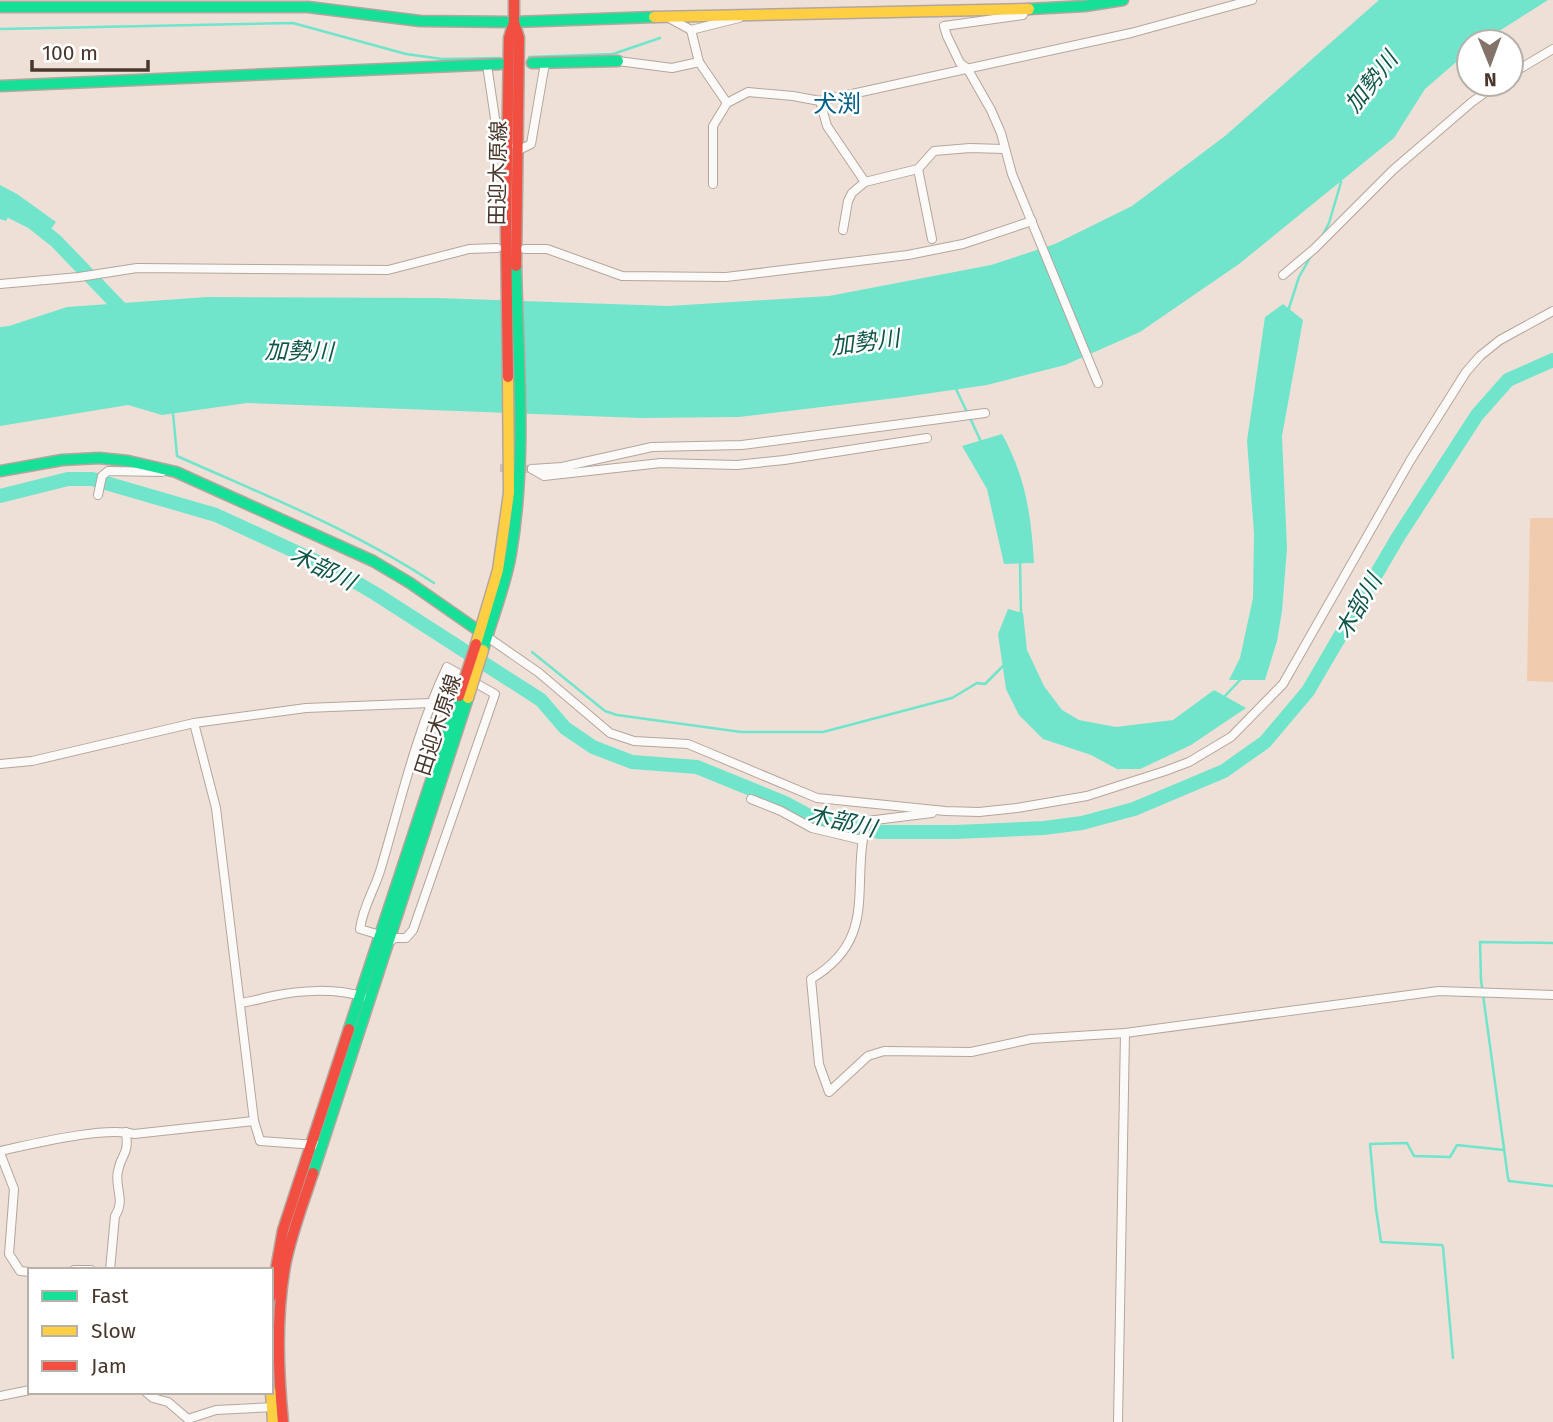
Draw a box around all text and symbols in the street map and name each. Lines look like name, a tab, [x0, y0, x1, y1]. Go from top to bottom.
scale bar	[32, 28, 147, 72]
north arrow	[1455, 28, 1525, 98]
text: 100 m	[42, 40, 98, 66]
water label: 加勢川	[1339, 44, 1405, 118]
text: N	[1484, 68, 1497, 91]
district label: 犬渕	[813, 90, 861, 118]
street label: 田迎木原線	[484, 120, 512, 226]
water label: 加勢川	[829, 324, 904, 360]
water label: 加勢川	[264, 336, 337, 366]
water label: 木部川	[286, 540, 363, 597]
water label: 木部川	[1329, 567, 1389, 643]
street label: 田迎木原線	[409, 671, 467, 779]
water label: 木部川	[805, 800, 882, 843]
legend	[28, 1268, 273, 1394]
text: Fast	[91, 1283, 129, 1309]
text: Slow	[91, 1318, 136, 1344]
text: Jam	[91, 1353, 127, 1379]

